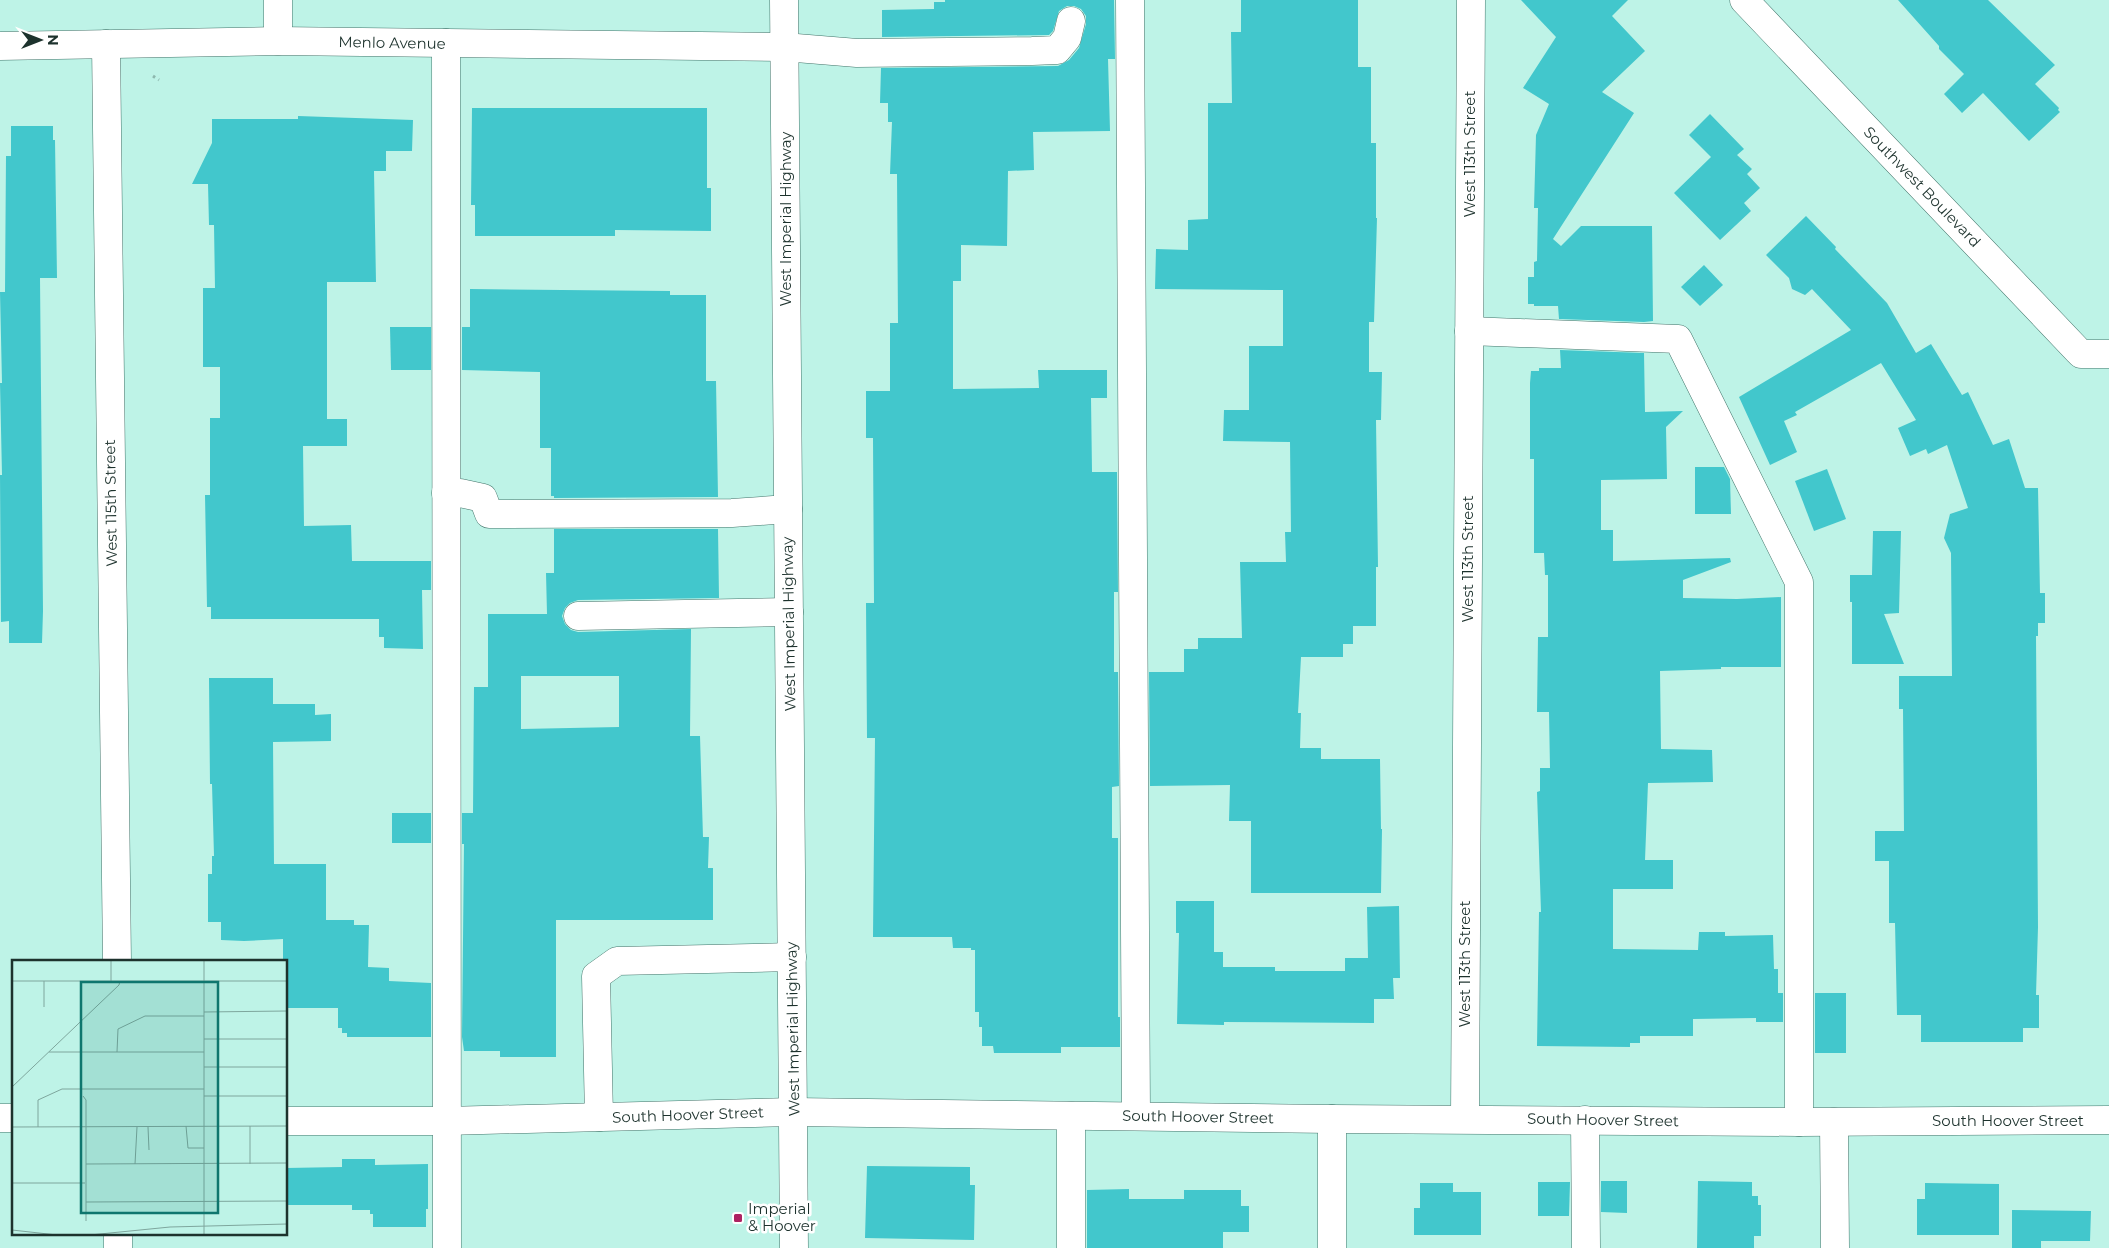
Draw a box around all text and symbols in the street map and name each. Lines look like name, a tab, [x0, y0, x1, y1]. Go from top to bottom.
north arrow	[15, 15, 65, 65]
street label: Menlo Avenue	[338, 32, 446, 53]
text: N	[44, 34, 62, 46]
street label: West 113th Street	[1460, 90, 1479, 218]
street label: Southwest Boulevard	[1860, 122, 1985, 251]
street label: West Imperial Highway	[776, 131, 795, 306]
street label: West 115th Street	[100, 439, 121, 567]
street label: West 113th Street	[1458, 495, 1477, 623]
street label: West Imperial Highway	[777, 536, 800, 712]
street label: West 113th Street	[1455, 900, 1474, 1028]
street label: West Imperial Highway	[781, 941, 804, 1117]
inset map	[12, 960, 288, 1236]
street label: South Hoover Street	[612, 1102, 764, 1127]
street label: South Hoover Street	[1122, 1106, 1274, 1127]
street label: South Hoover Street	[1527, 1109, 1679, 1130]
street label: South Hoover Street	[1932, 1111, 2084, 1130]
place label: Imperial & Hoover	[748, 1199, 816, 1235]
marker: Imperial & Hoover	[732, 1212, 744, 1224]

